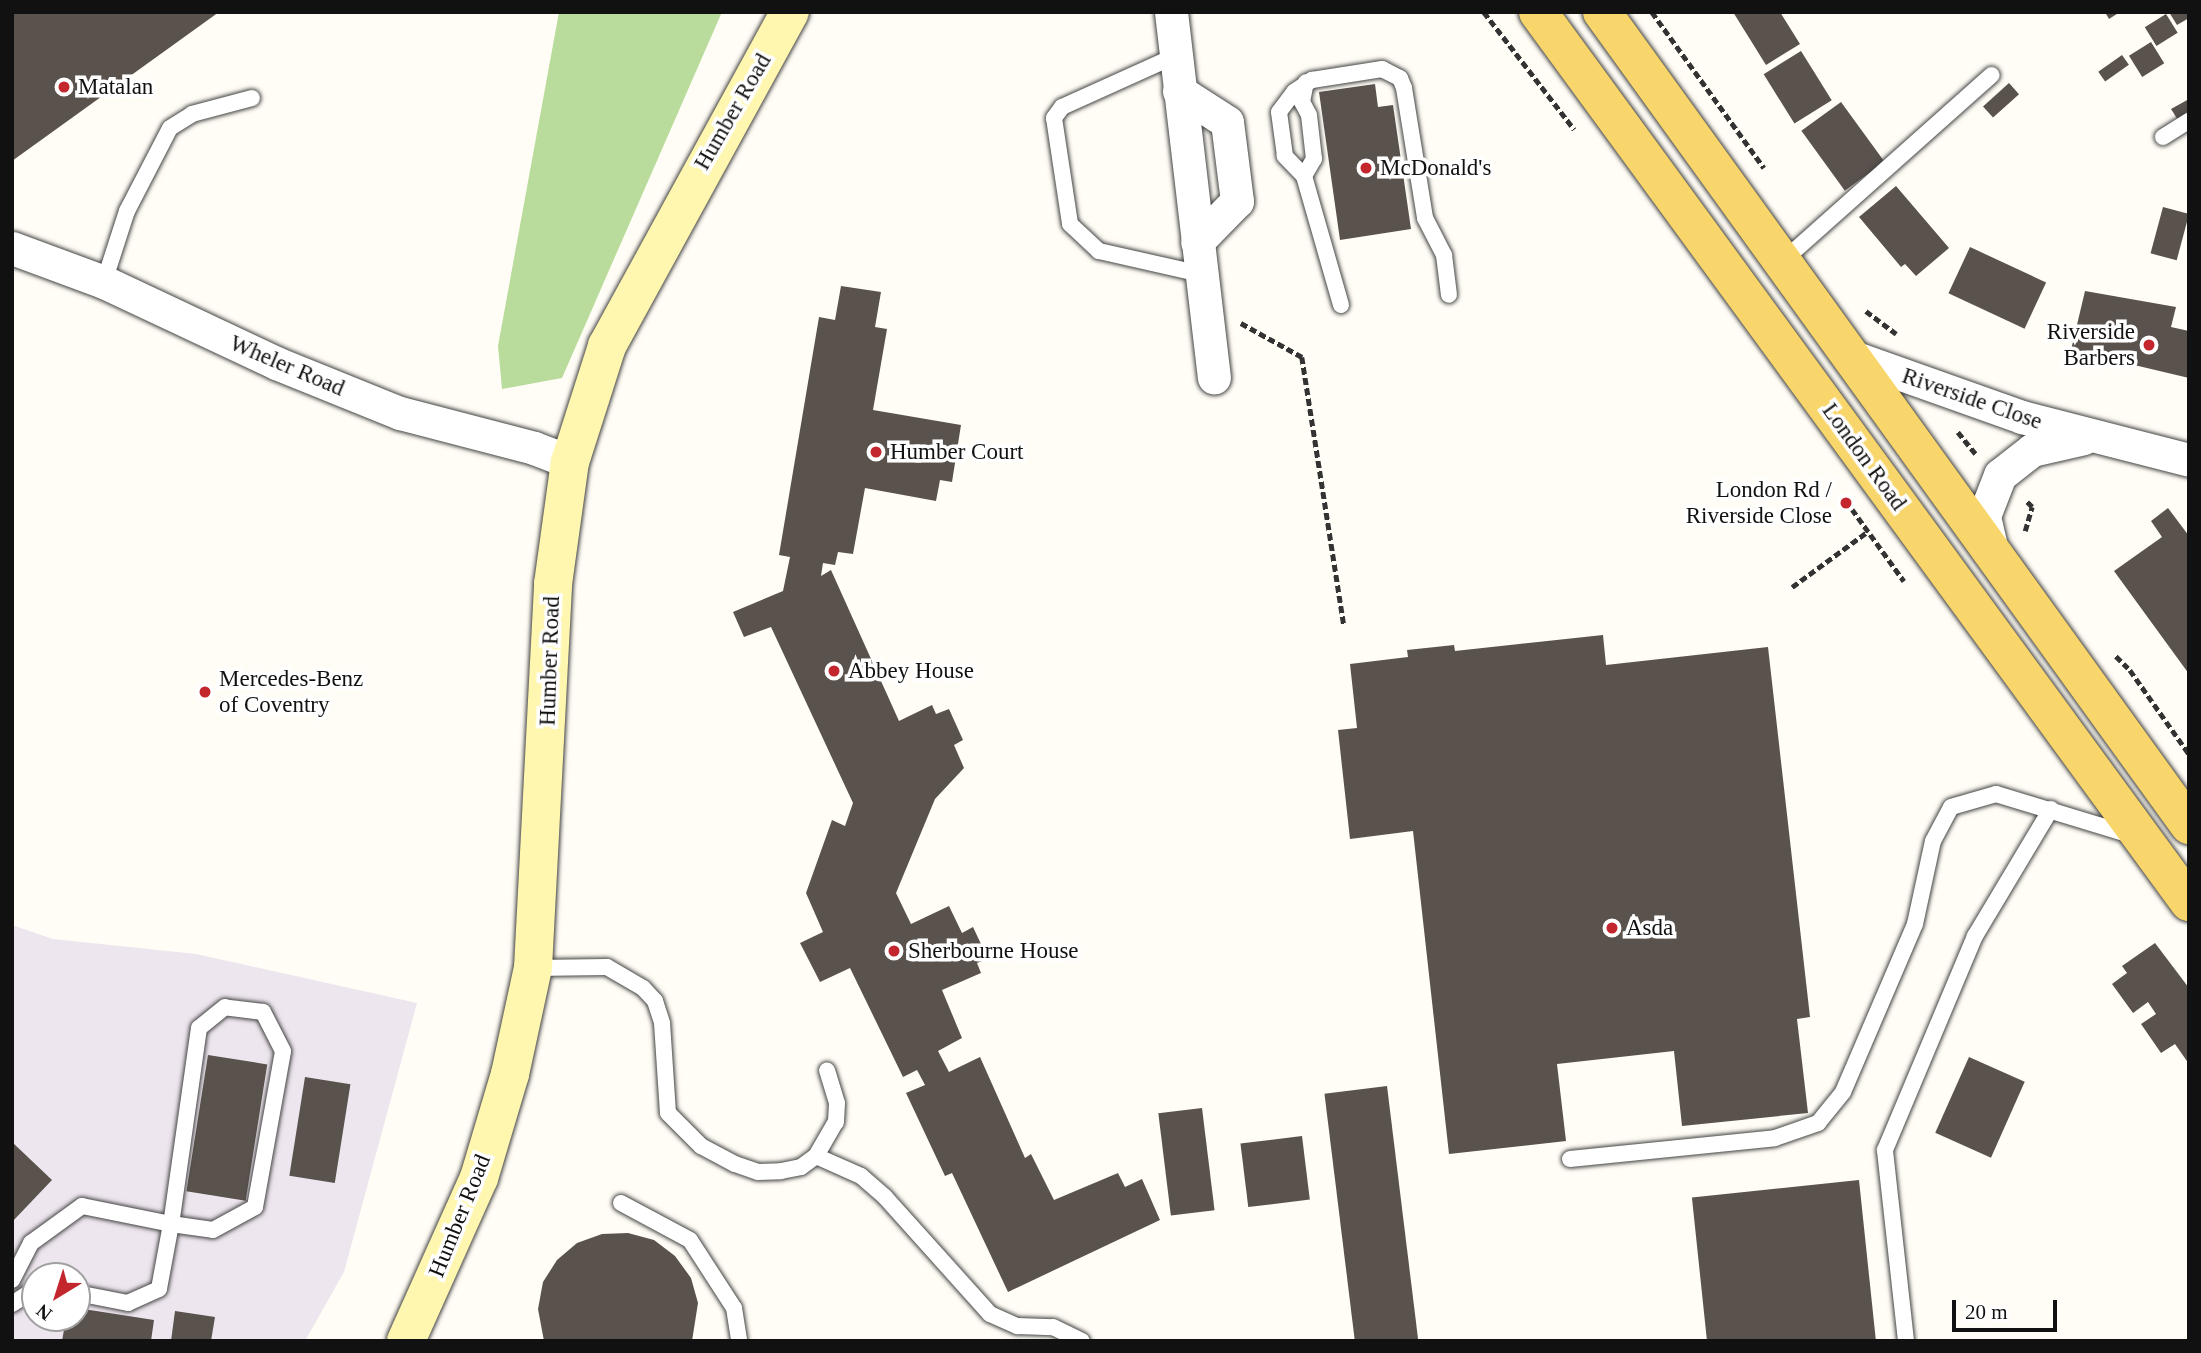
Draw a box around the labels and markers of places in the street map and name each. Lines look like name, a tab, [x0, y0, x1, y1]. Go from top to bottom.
place label: Matalan	[78, 73, 153, 101]
marker: Matalan	[56, 79, 72, 95]
place label: McDonald's	[1380, 154, 1491, 182]
marker: McDonald's	[1358, 160, 1374, 176]
place label: Riverside Barbers	[2047, 318, 2135, 372]
marker: Riverside Barbers	[2141, 337, 2157, 353]
place label: Humber Court	[890, 438, 1024, 466]
marker: Humber Court	[868, 444, 884, 460]
place label: London Rd / Riverside Close	[1686, 476, 1832, 530]
marker: London Rd / Riverside Close	[1838, 495, 1854, 511]
place label: Abbey House	[848, 657, 974, 685]
marker: Abbey House	[826, 663, 842, 679]
place label: Mercedes-Benz of Coventry	[219, 665, 363, 719]
marker: Mercedes-Benz of Coventry	[197, 684, 213, 700]
place label: Asda	[1626, 914, 1673, 942]
marker: Asda	[1604, 920, 1620, 936]
place label: Sherbourne House	[908, 937, 1079, 965]
marker: Sherbourne House	[886, 943, 902, 959]

